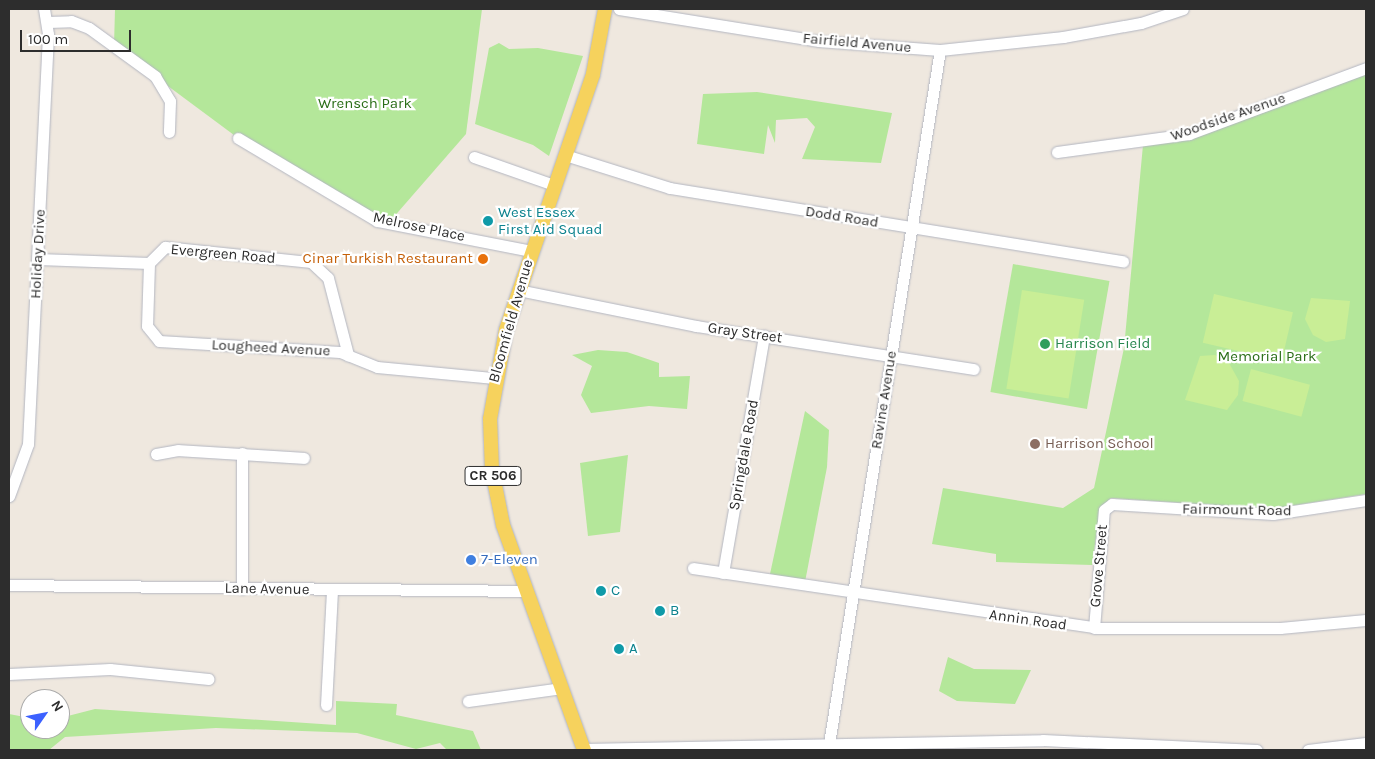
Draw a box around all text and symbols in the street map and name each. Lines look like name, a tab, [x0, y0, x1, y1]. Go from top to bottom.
scale bar	[22, 20, 134, 52]
street label: Fairfield Avenue	[802, 29, 912, 57]
text: 100 m	[28, 30, 68, 48]
street label: Woodside Avenue	[1168, 89, 1288, 145]
park label: Wrensch Park	[318, 95, 412, 113]
street label: Dodd Road	[804, 202, 880, 232]
place label: West Essex First Aid Squad	[498, 203, 602, 238]
street label: Melrose Place	[371, 208, 467, 246]
street label: Holiday Drive	[27, 209, 49, 299]
marker: West Essex First Aid Squad	[482, 215, 494, 227]
street label: Evergreen Road	[170, 240, 276, 268]
place label: Cinar Turkish Restaurant	[303, 250, 473, 268]
marker: Cinar Turkish Restaurant	[477, 253, 489, 265]
street label: Bloomfield Avenue	[485, 257, 537, 385]
street label: Gray Street	[707, 319, 783, 347]
place label: Harrison Field	[1055, 335, 1150, 353]
street label: Lougheed Avenue	[211, 336, 331, 360]
marker: Harrison Field	[1039, 338, 1051, 350]
park label: Memorial Park	[1218, 348, 1316, 366]
street label: Ravine Avenue	[867, 350, 901, 450]
street label: Springdale Road	[725, 398, 763, 512]
place label: Harrison School	[1045, 435, 1154, 453]
marker: Harrison School	[1029, 438, 1041, 450]
road number: CR 506	[464, 464, 522, 488]
street label: Fairmount Road	[1182, 500, 1292, 520]
street label: Grove Street	[1086, 524, 1112, 608]
place label: 7-Eleven	[481, 551, 538, 569]
marker: 7-Eleven	[465, 554, 477, 566]
street label: Lane Avenue	[224, 579, 310, 599]
place label: C	[611, 582, 620, 600]
marker: C	[595, 585, 607, 597]
place label: B	[670, 602, 679, 620]
marker: B	[654, 605, 666, 617]
street label: Annin Road	[988, 606, 1068, 634]
place label: A	[629, 640, 638, 658]
marker: A	[613, 643, 625, 655]
north arrow	[20, 689, 70, 739]
text: N	[47, 697, 67, 715]

